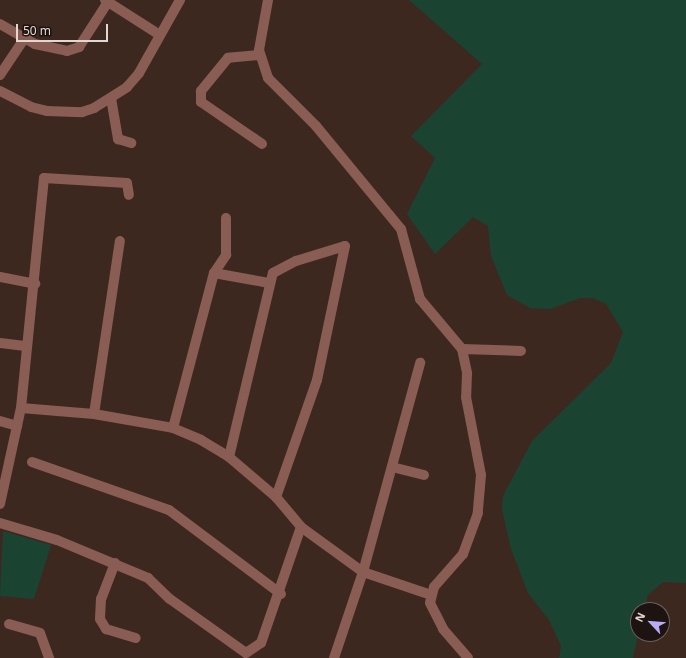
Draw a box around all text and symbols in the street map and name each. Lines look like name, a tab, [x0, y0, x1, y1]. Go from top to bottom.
scale bar	[18, 16, 110, 42]
text: 50 m	[23, 22, 51, 39]
north arrow	[630, 602, 670, 642]
text: N	[631, 610, 648, 624]

